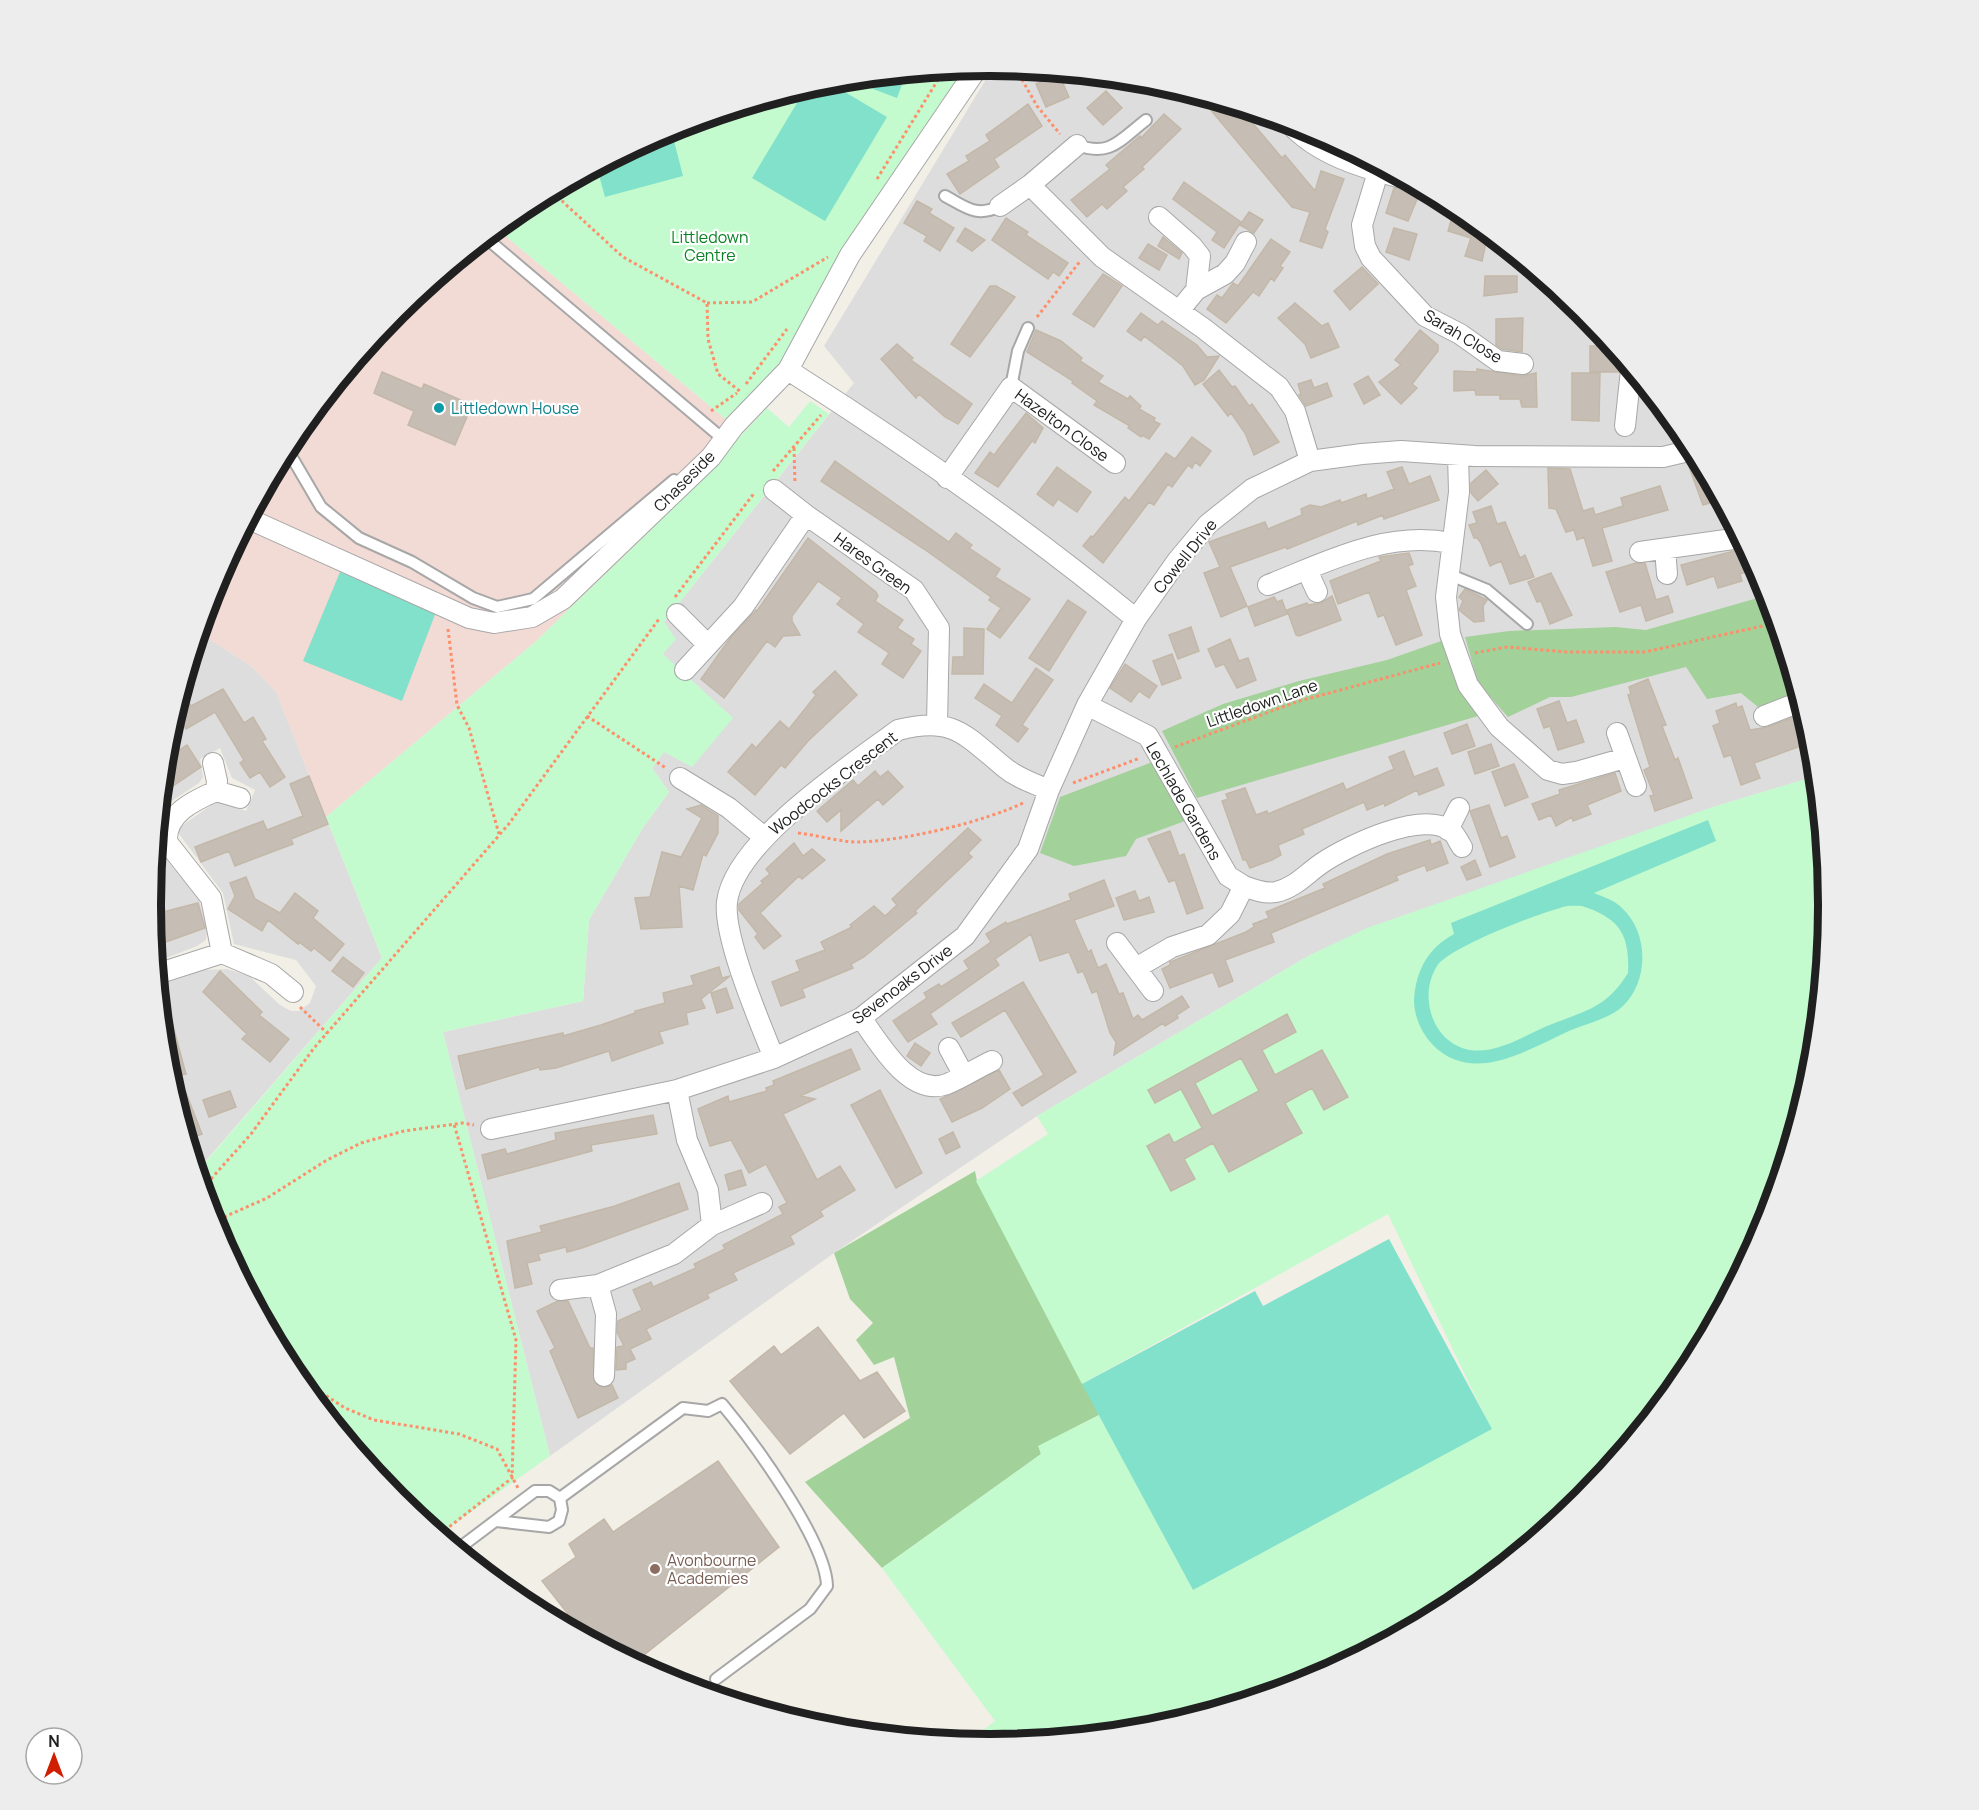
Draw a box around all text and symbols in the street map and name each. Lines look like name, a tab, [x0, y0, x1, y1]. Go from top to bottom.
park label: Littledown Centre	[671, 226, 749, 266]
street label: Sarah Close	[1420, 304, 1506, 368]
street label: Hazelton Close	[1010, 383, 1114, 467]
place label: Littledown House	[451, 397, 579, 419]
marker: Littledown House	[432, 401, 446, 415]
street label: Chaseside	[648, 445, 720, 517]
street label: Cowell Drive	[1148, 514, 1222, 598]
street label: Hares Green	[830, 527, 916, 599]
street label: Littledown Lane	[1203, 674, 1321, 732]
street label: Woodcocks Crescent	[764, 726, 902, 840]
street label: Lechlade Gardens	[1141, 738, 1227, 864]
street label: Sevenoaks Drive	[847, 939, 957, 1029]
place label: Avonbourne Academies	[667, 1549, 756, 1589]
marker: Avonbourne Academies	[648, 1562, 662, 1576]
north arrow	[24, 1726, 84, 1786]
text: N	[48, 1730, 60, 1752]

